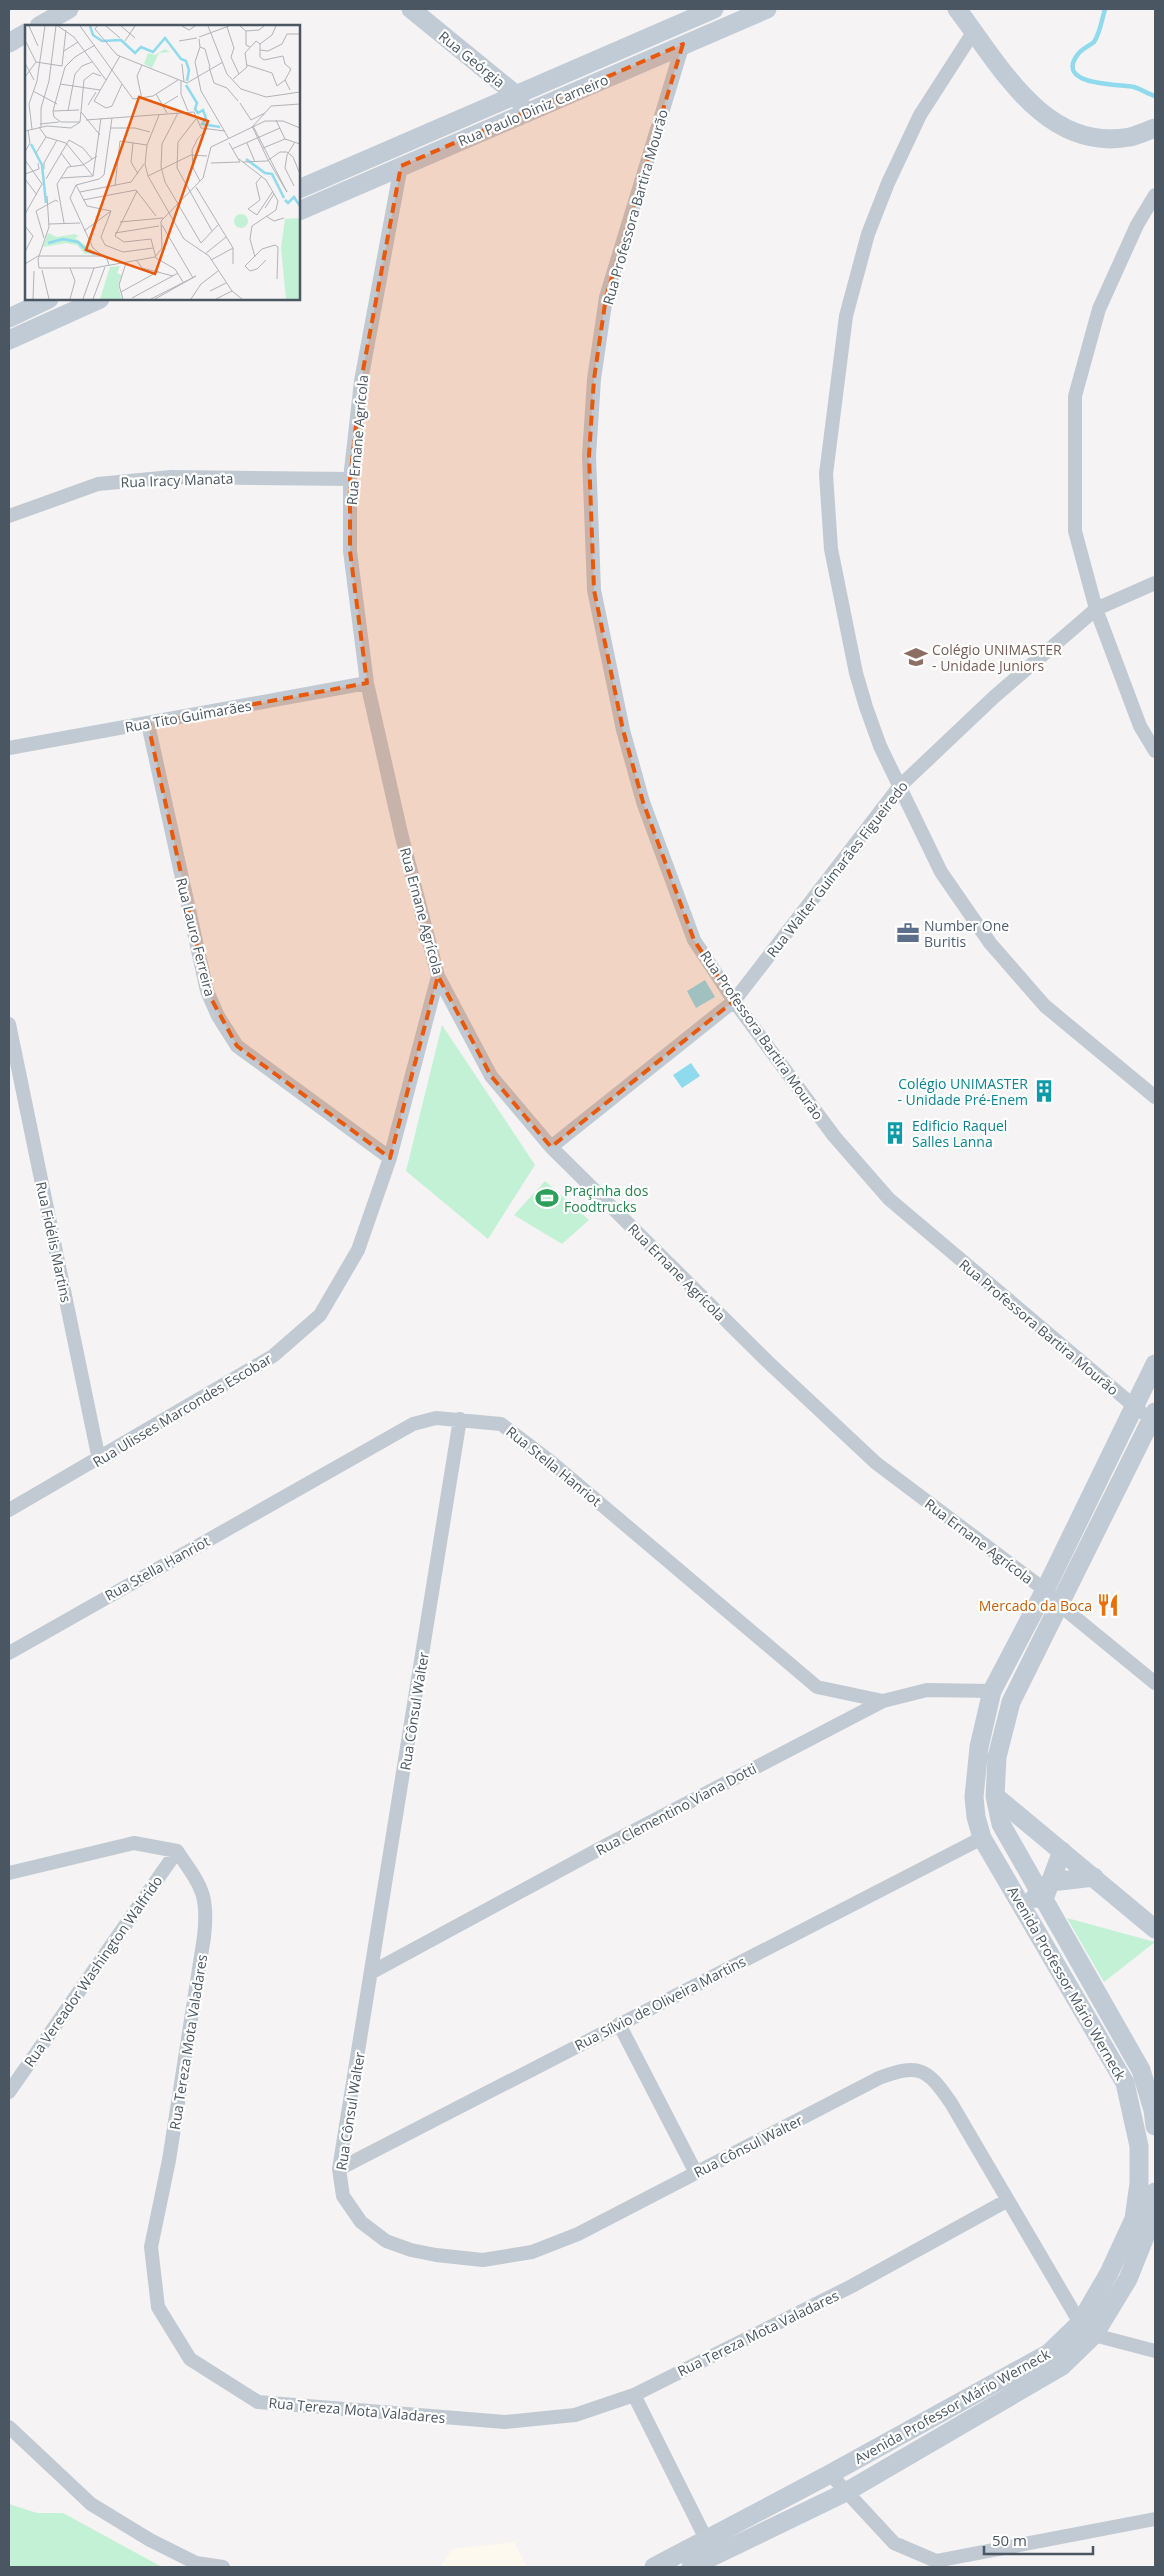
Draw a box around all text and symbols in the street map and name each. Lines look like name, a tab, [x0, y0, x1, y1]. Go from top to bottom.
inset map	[25, 25, 300, 300]
street label: Rua Geórgia	[435, 27, 509, 91]
street label: Rua Paulo Diniz Carneiro	[455, 70, 611, 150]
street label: Rua Professora Bartira Mourão	[598, 107, 672, 307]
street label: Rua Ernane Agrícola	[342, 374, 372, 506]
street label: Rua Iracy Manata	[120, 469, 234, 491]
place label: Colégio UNIMASTER - Unidade Juniors	[932, 640, 1062, 675]
school or university icon: Colégio UNIMASTER - Unidade Juniors	[903, 644, 929, 670]
street label: Rua Tito Guimarães	[123, 695, 253, 736]
street label: Rua Walter Guimarães Figueiredo	[762, 777, 912, 961]
street label: Rua Ernane Agrícola	[396, 845, 448, 977]
street label: Rua Lauro Ferreira	[172, 876, 220, 998]
place label: Number One Buritis	[924, 916, 1009, 951]
office icon: Number One Buritis	[895, 920, 921, 946]
street label: Rua Professora Bartira Mourão	[696, 947, 828, 1123]
place label: Colégio UNIMASTER - Unidade Pré-Enem	[897, 1074, 1028, 1109]
building icon: Colégio UNIMASTER - Unidade Pré-Enem	[1031, 1078, 1057, 1104]
place label: Edificio Raquel Salles Lanna	[912, 1116, 1007, 1151]
building icon: Edificio Raquel Salles Lanna	[882, 1120, 908, 1146]
street label: Rua Fidélis Martins	[32, 1180, 76, 1304]
place label: Praçinha dos Foodtrucks	[564, 1181, 649, 1216]
sports icon: Praçinha dos Foodtrucks	[534, 1185, 560, 1211]
street label: Rua Ernane Agrícola	[624, 1219, 730, 1325]
street label: Rua Professora Bartira Mourão	[955, 1255, 1123, 1399]
street label: Rua Ulisses Marcondes Escobar	[89, 1349, 275, 1471]
street label: Rua Stella Hanriot	[503, 1422, 605, 1510]
street label: Rua Ernane Agrícola	[921, 1494, 1037, 1588]
street label: Rua Stella Hanriot	[101, 1531, 213, 1605]
restaurant icon: Mercado da Boca	[1095, 1592, 1121, 1618]
place label: Mercado da Boca	[979, 1596, 1092, 1615]
street label: Rua Cônsul Walter	[395, 1650, 433, 1772]
street label: Rua Clementino Viana Dotti	[592, 1759, 760, 1859]
street label: Rua Vereador Washington Walfrido	[20, 1872, 166, 2070]
street label: Avenida Professor Mário Werneck	[1004, 1883, 1131, 2084]
street label: Rua Sílvio de Oliveira Martins	[571, 1951, 749, 2054]
street label: Rua Tereza Mota Valadares	[165, 1953, 211, 2131]
street label: Rua Cônsul Walter	[331, 2050, 369, 2172]
street label: Rua Cônsul Walter	[690, 2110, 806, 2182]
street label: Rua Tereza Mota Valadares	[674, 2285, 842, 2380]
street label: Avenida Professor Mário Werneck	[851, 2344, 1054, 2468]
street label: Rua Tereza Mota Valadares	[268, 2393, 446, 2427]
scale bar	[984, 2524, 1093, 2556]
text: 50 m	[992, 2530, 1027, 2550]

